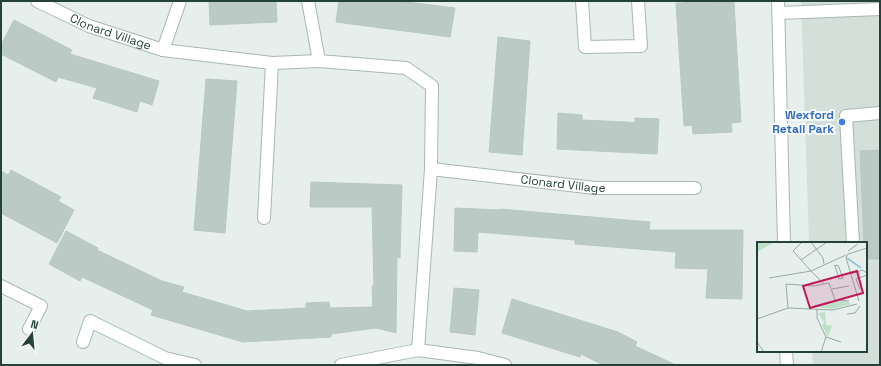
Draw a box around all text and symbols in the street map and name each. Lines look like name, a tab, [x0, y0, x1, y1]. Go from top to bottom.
street label: Clonard Village	[67, 10, 153, 54]
place label: Wexford Retail Park	[772, 107, 834, 137]
marker: Wexford Retail Park	[837, 117, 847, 127]
street label: Clonard Village	[520, 171, 606, 196]
inset map	[757, 242, 867, 352]
north arrow	[12, 314, 52, 354]
text: N	[29, 317, 40, 332]

